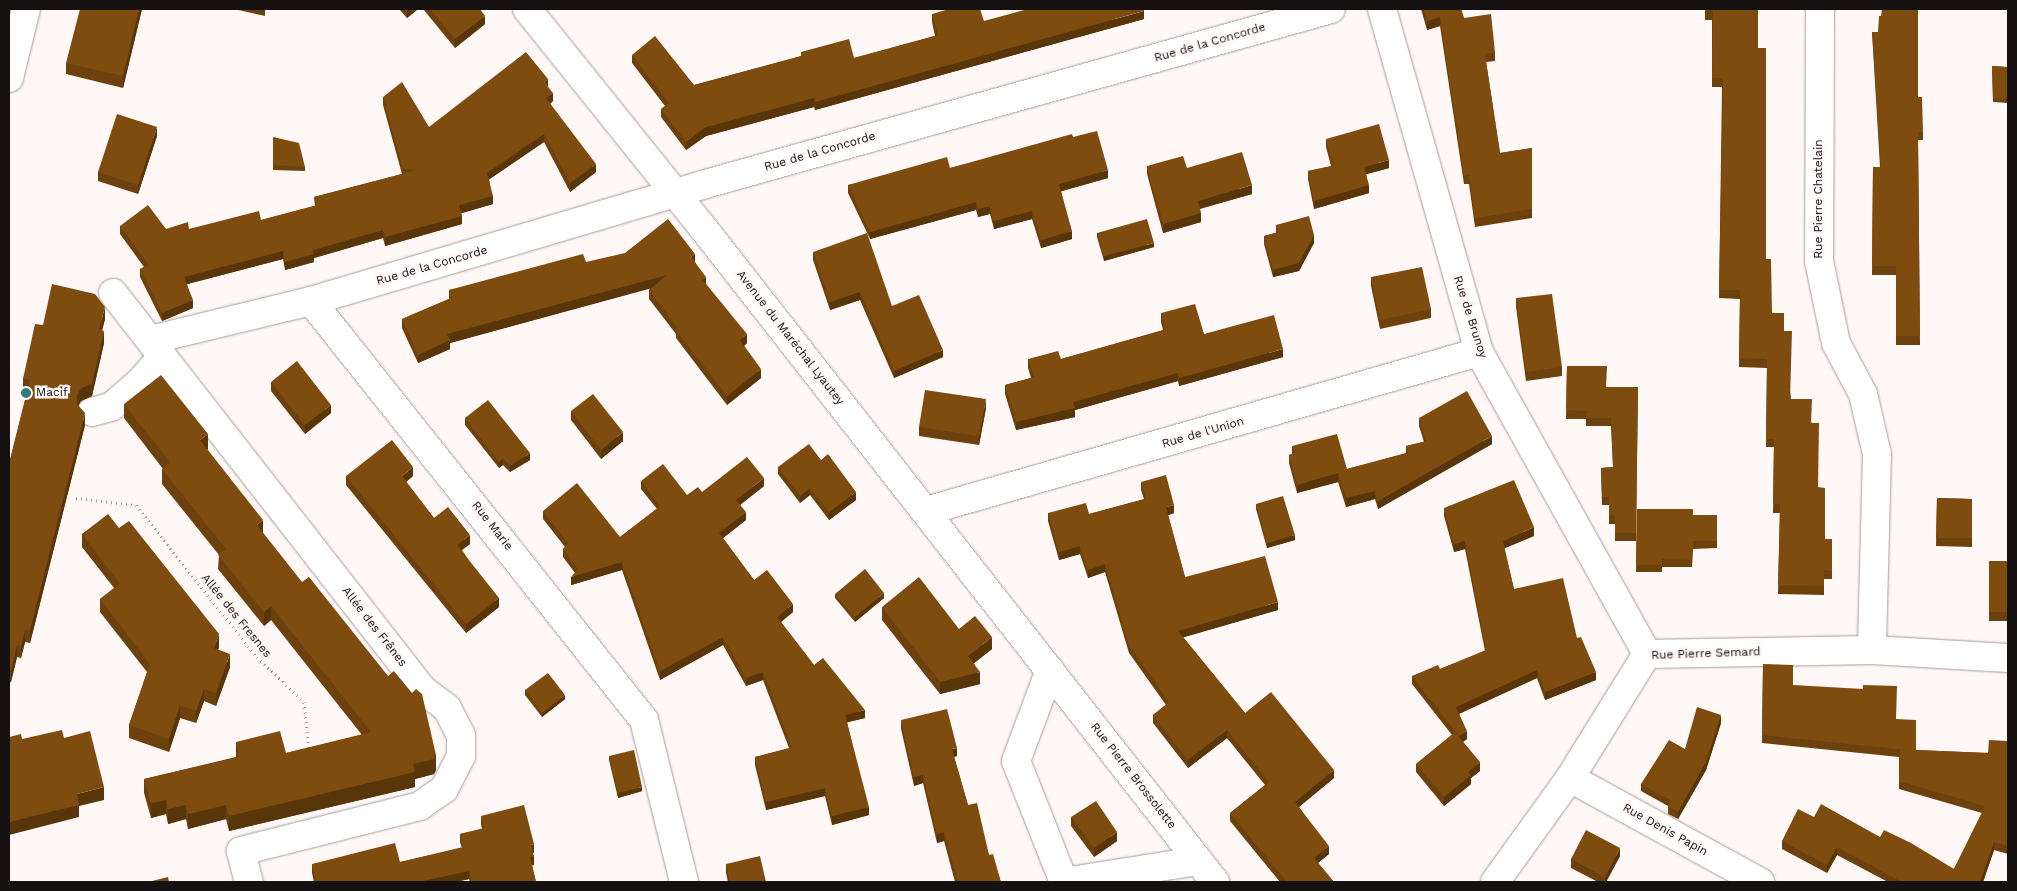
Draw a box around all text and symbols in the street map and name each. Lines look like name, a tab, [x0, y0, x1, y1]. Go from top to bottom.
street label: Rue de la Concorde	[1153, 20, 1267, 66]
street label: Rue de la Concorde	[763, 129, 877, 175]
street label: Rue Pierre Chatelain	[1812, 139, 1826, 259]
street label: Rue de la Concorde	[375, 243, 489, 289]
street label: Avenue du Maréchal Lyautey	[733, 268, 847, 408]
street label: Rue de Brunoy	[1450, 274, 1490, 360]
place label: Macif	[36, 386, 68, 400]
marker: Macif	[20, 387, 32, 399]
street label: Rue de l'Union	[1160, 414, 1246, 452]
street label: Rue Marie	[468, 499, 516, 553]
street label: Allée des Fresnes	[198, 571, 274, 661]
street label: Allée des Frênes	[338, 584, 410, 670]
street label: Rue Pierre Semard	[1651, 645, 1761, 663]
street label: Rue Pierre Brossolette	[1087, 720, 1179, 832]
street label: Rue Denis Papin	[1620, 801, 1710, 859]

